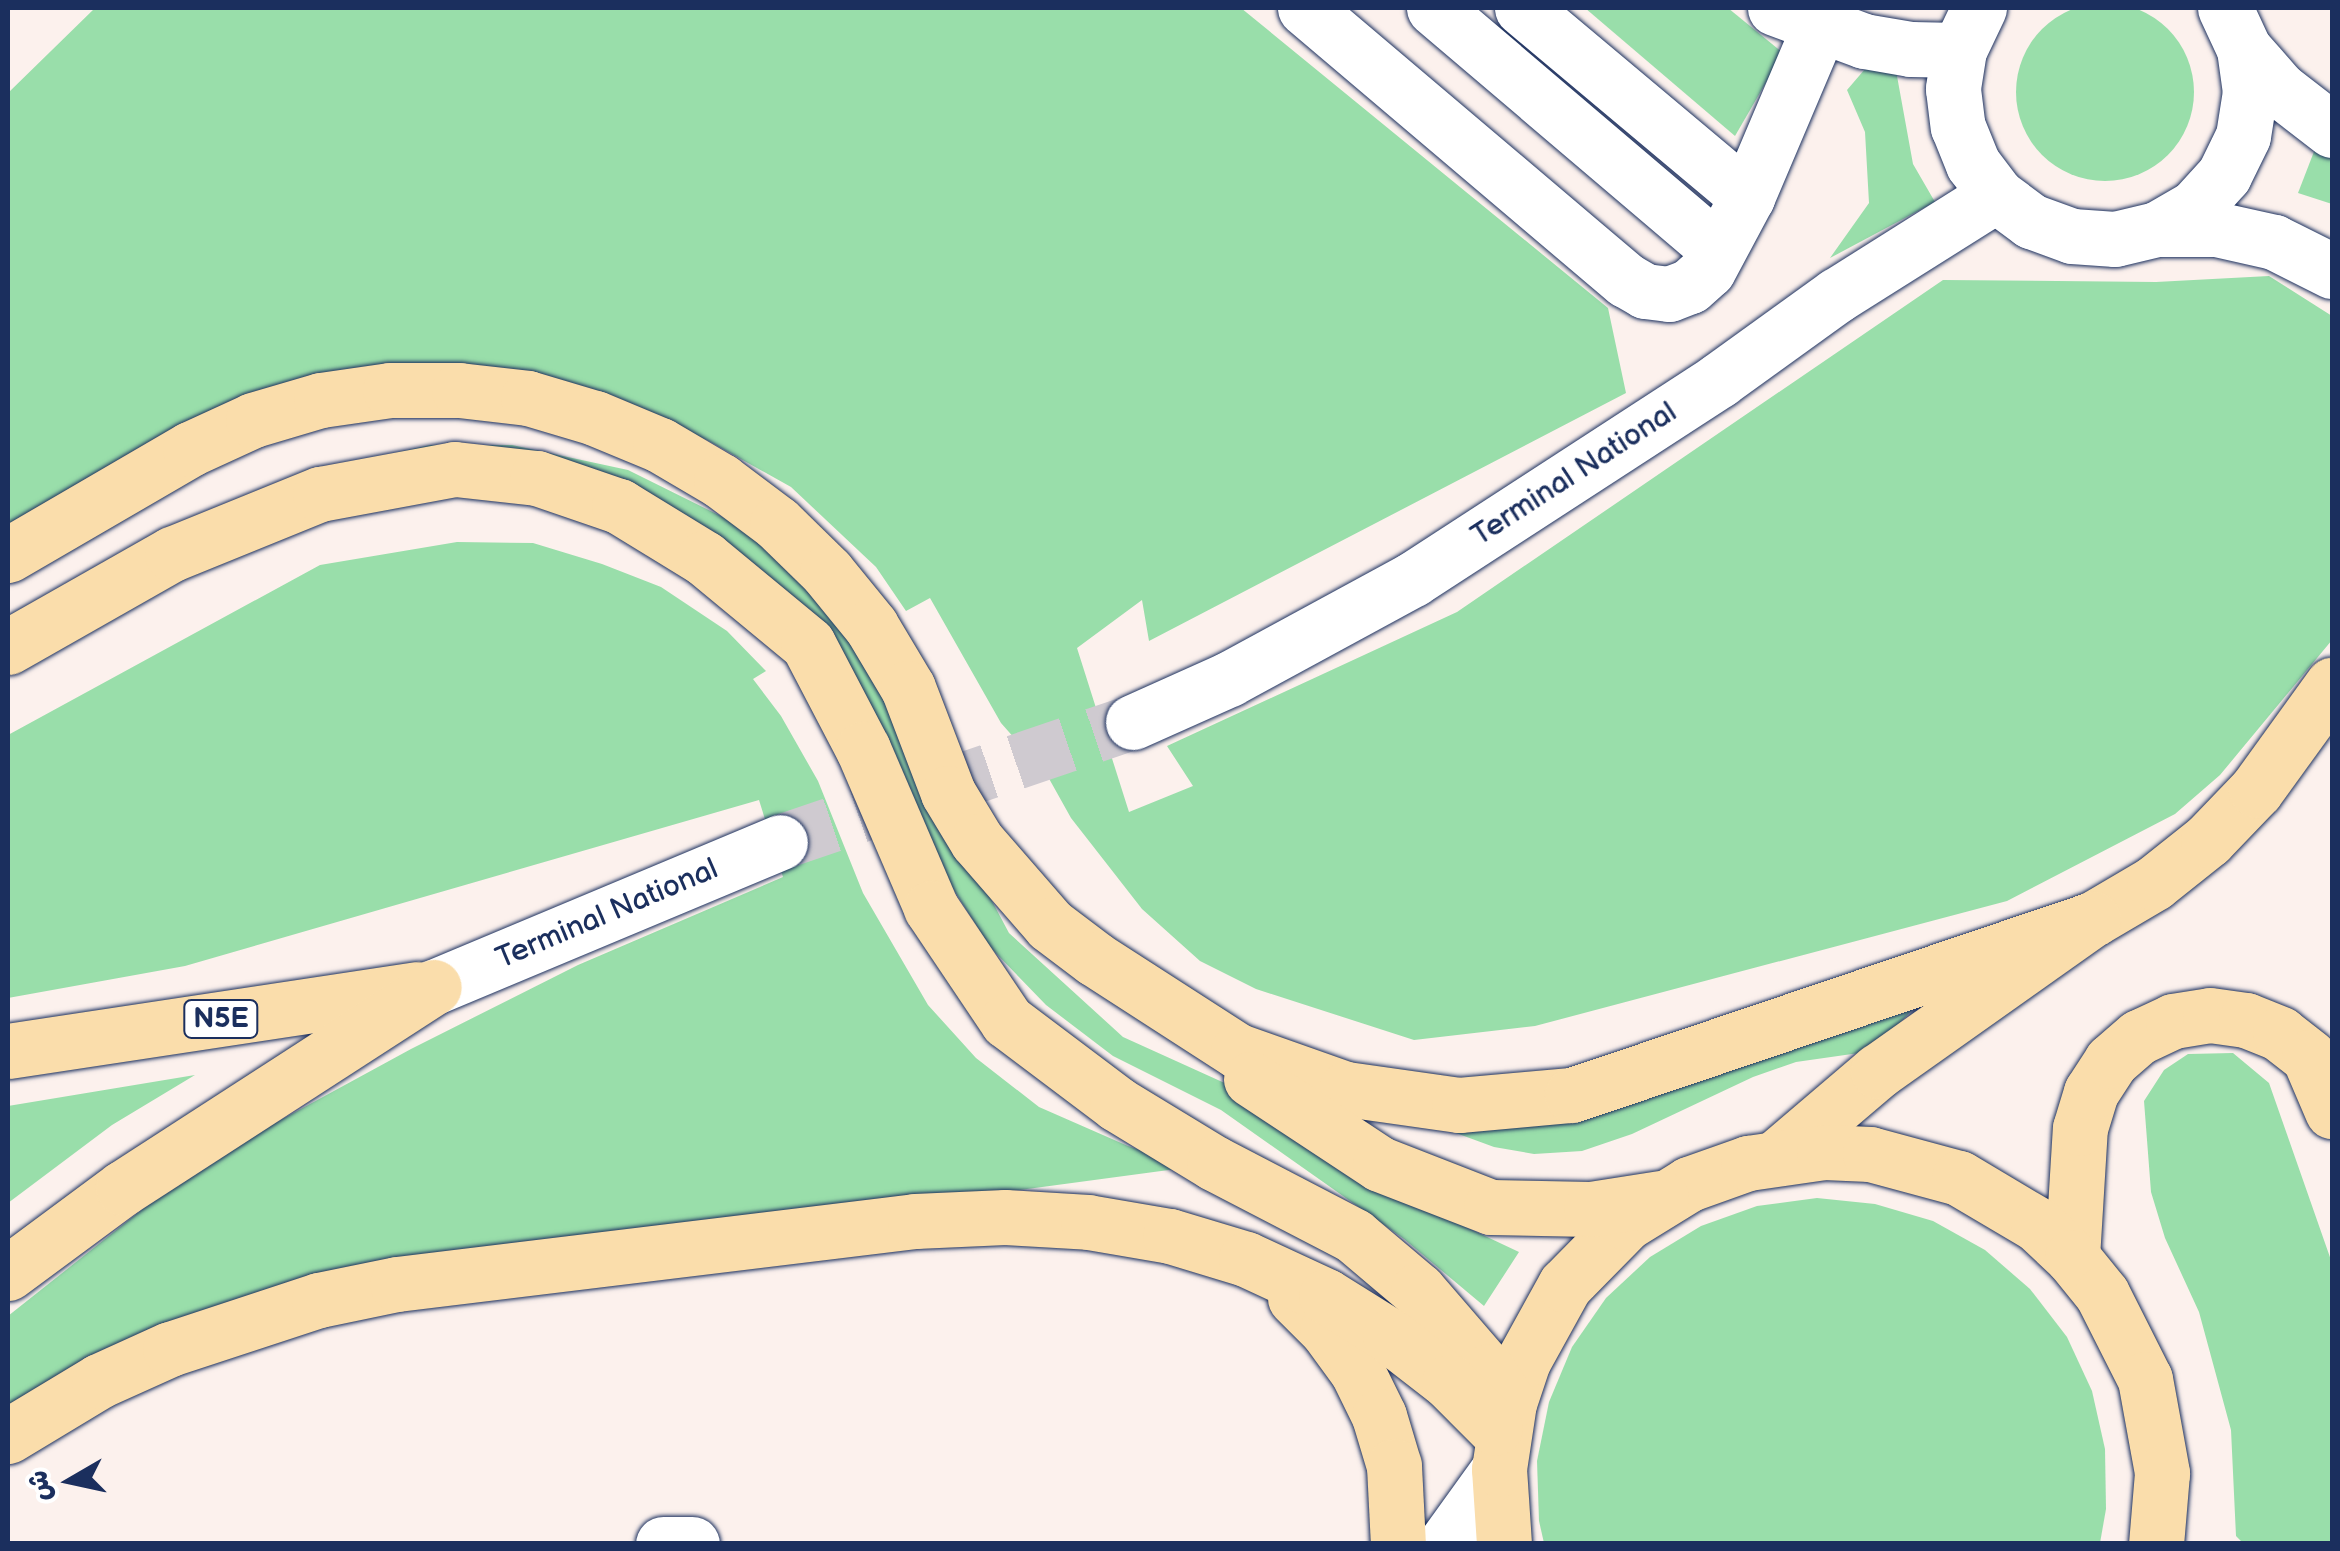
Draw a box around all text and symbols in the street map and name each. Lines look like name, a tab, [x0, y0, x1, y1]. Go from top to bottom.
street label: Terminal National	[1465, 394, 1683, 554]
street label: Terminal National	[491, 851, 723, 977]
road number: N5E	[181, 996, 261, 1042]
north arrow	[20, 1431, 120, 1531]
text: ش	[21, 1468, 59, 1504]

